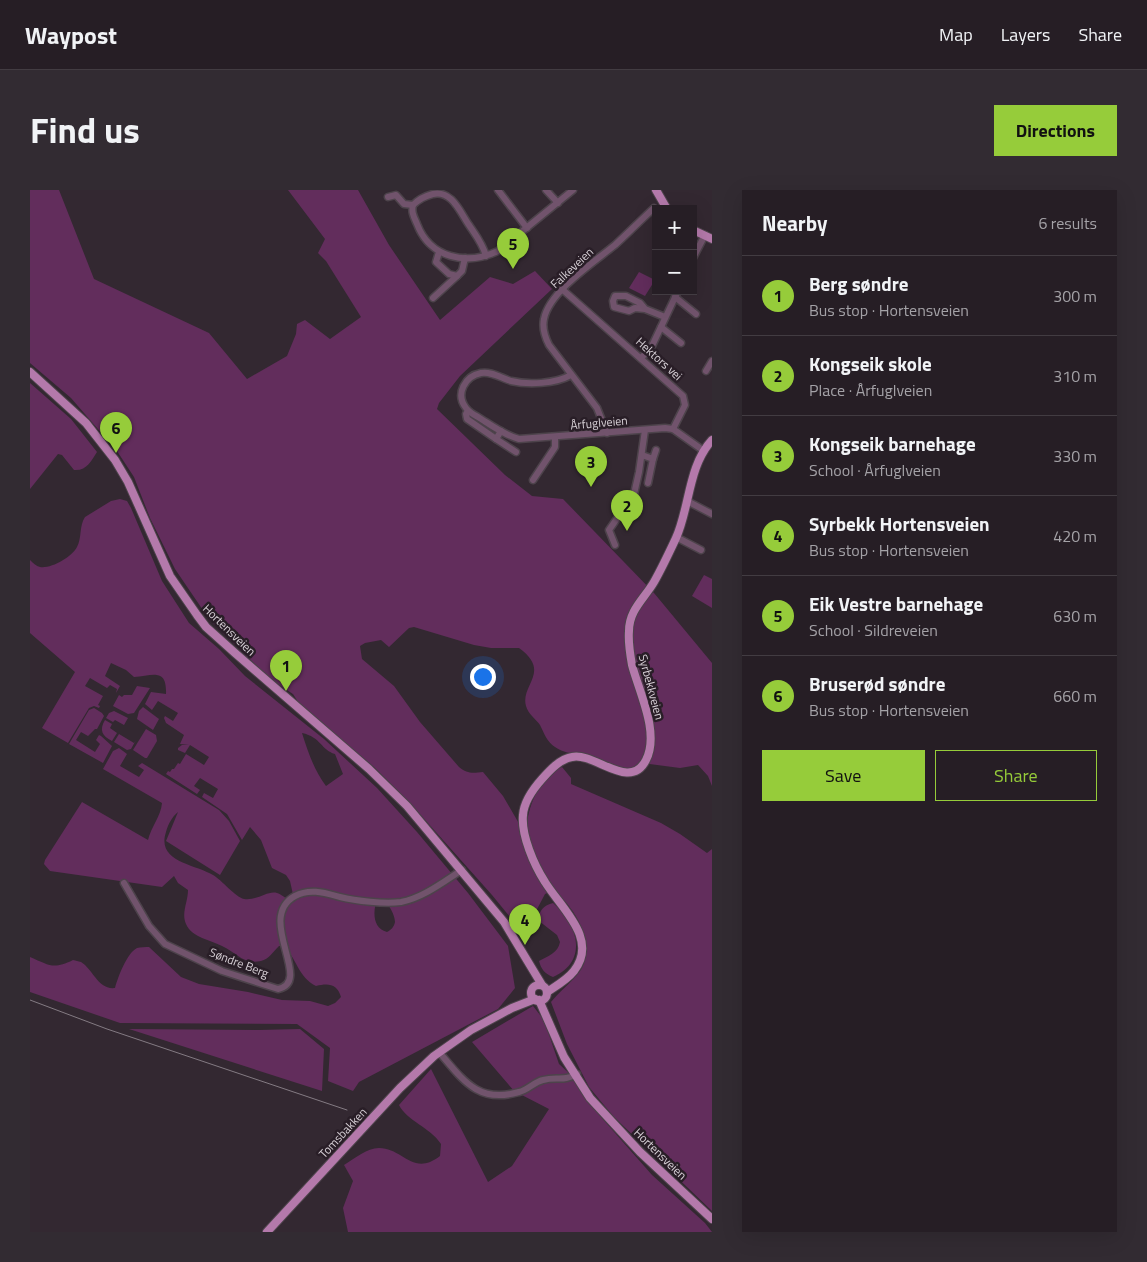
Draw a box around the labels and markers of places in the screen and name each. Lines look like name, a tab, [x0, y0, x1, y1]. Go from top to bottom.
pin: 5	[497, 228, 529, 269]
pin: 6	[100, 412, 132, 453]
pin: 3	[575, 446, 607, 487]
pin: 2	[611, 490, 643, 531]
pin: 1	[270, 650, 302, 691]
pin: 4	[509, 904, 541, 945]

